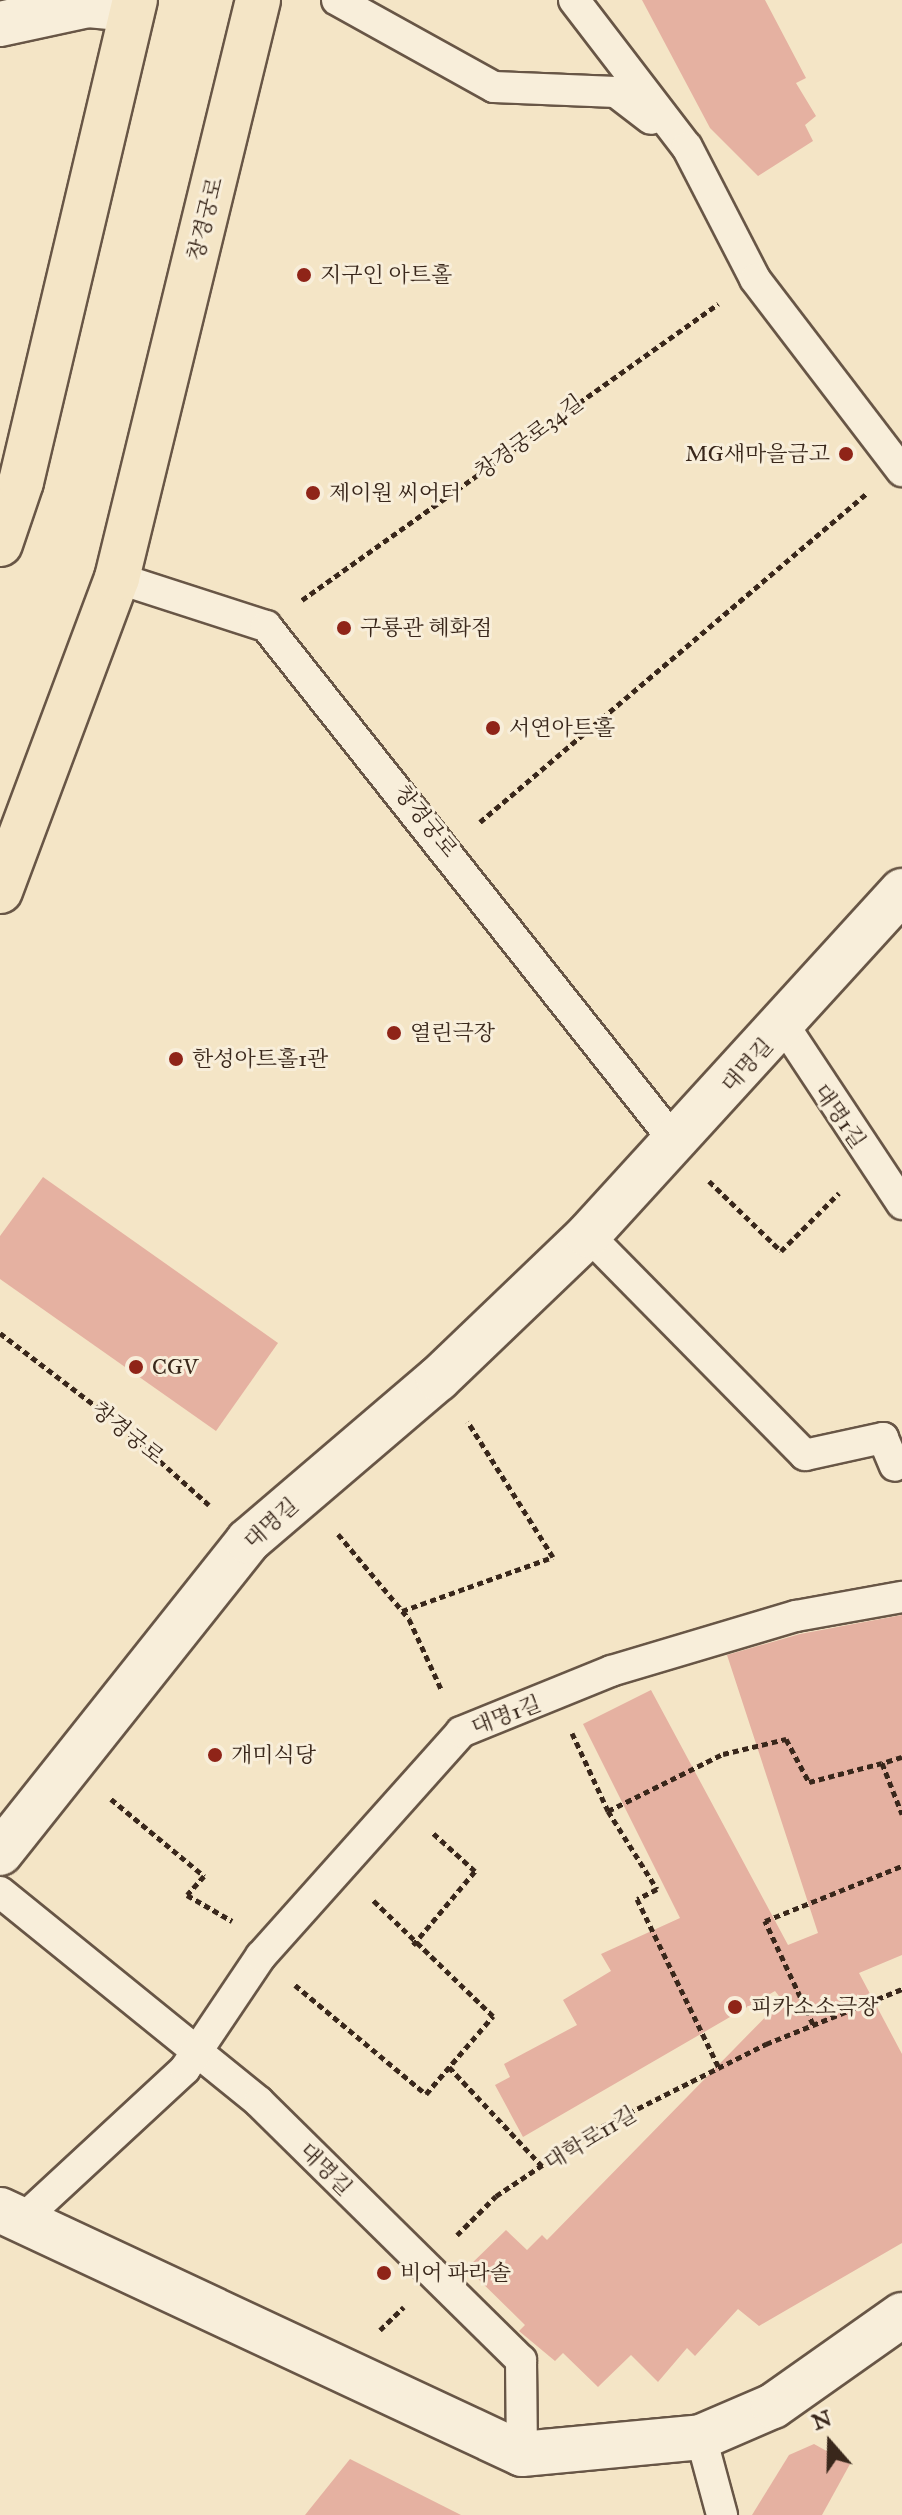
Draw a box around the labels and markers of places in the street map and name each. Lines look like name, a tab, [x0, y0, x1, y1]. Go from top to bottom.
place label: 지구인 아트홀	[320, 262, 452, 288]
marker: 지구인 아트홀	[295, 266, 313, 284]
place label: MG새마을금고	[685, 441, 830, 467]
marker: MG새마을금고	[837, 445, 855, 463]
place label: 제이원 씨어터	[329, 480, 461, 506]
marker: 제이원 씨어터	[304, 484, 322, 502]
place label: 구룡관 혜화점	[360, 615, 492, 641]
marker: 구룡관 혜화점	[335, 619, 353, 637]
place label: 서연아트홀	[509, 715, 615, 741]
marker: 서연아트홀	[484, 719, 502, 737]
place label: 열린극장	[410, 1020, 495, 1046]
marker: 열린극장	[385, 1024, 403, 1042]
place label: 한성아트홀1관	[192, 1046, 328, 1072]
marker: 한성아트홀1관	[167, 1050, 185, 1068]
place label: CGV	[152, 1354, 198, 1380]
marker: CGV	[127, 1358, 145, 1376]
place label: 개미식당	[231, 1742, 316, 1768]
marker: 개미식당	[206, 1746, 224, 1764]
place label: 피카소소극장	[751, 1994, 879, 2020]
marker: 피카소소극장	[726, 1998, 744, 2016]
place label: 비어 파라솔	[400, 2260, 511, 2286]
marker: 비어 파라솔	[375, 2264, 393, 2282]

